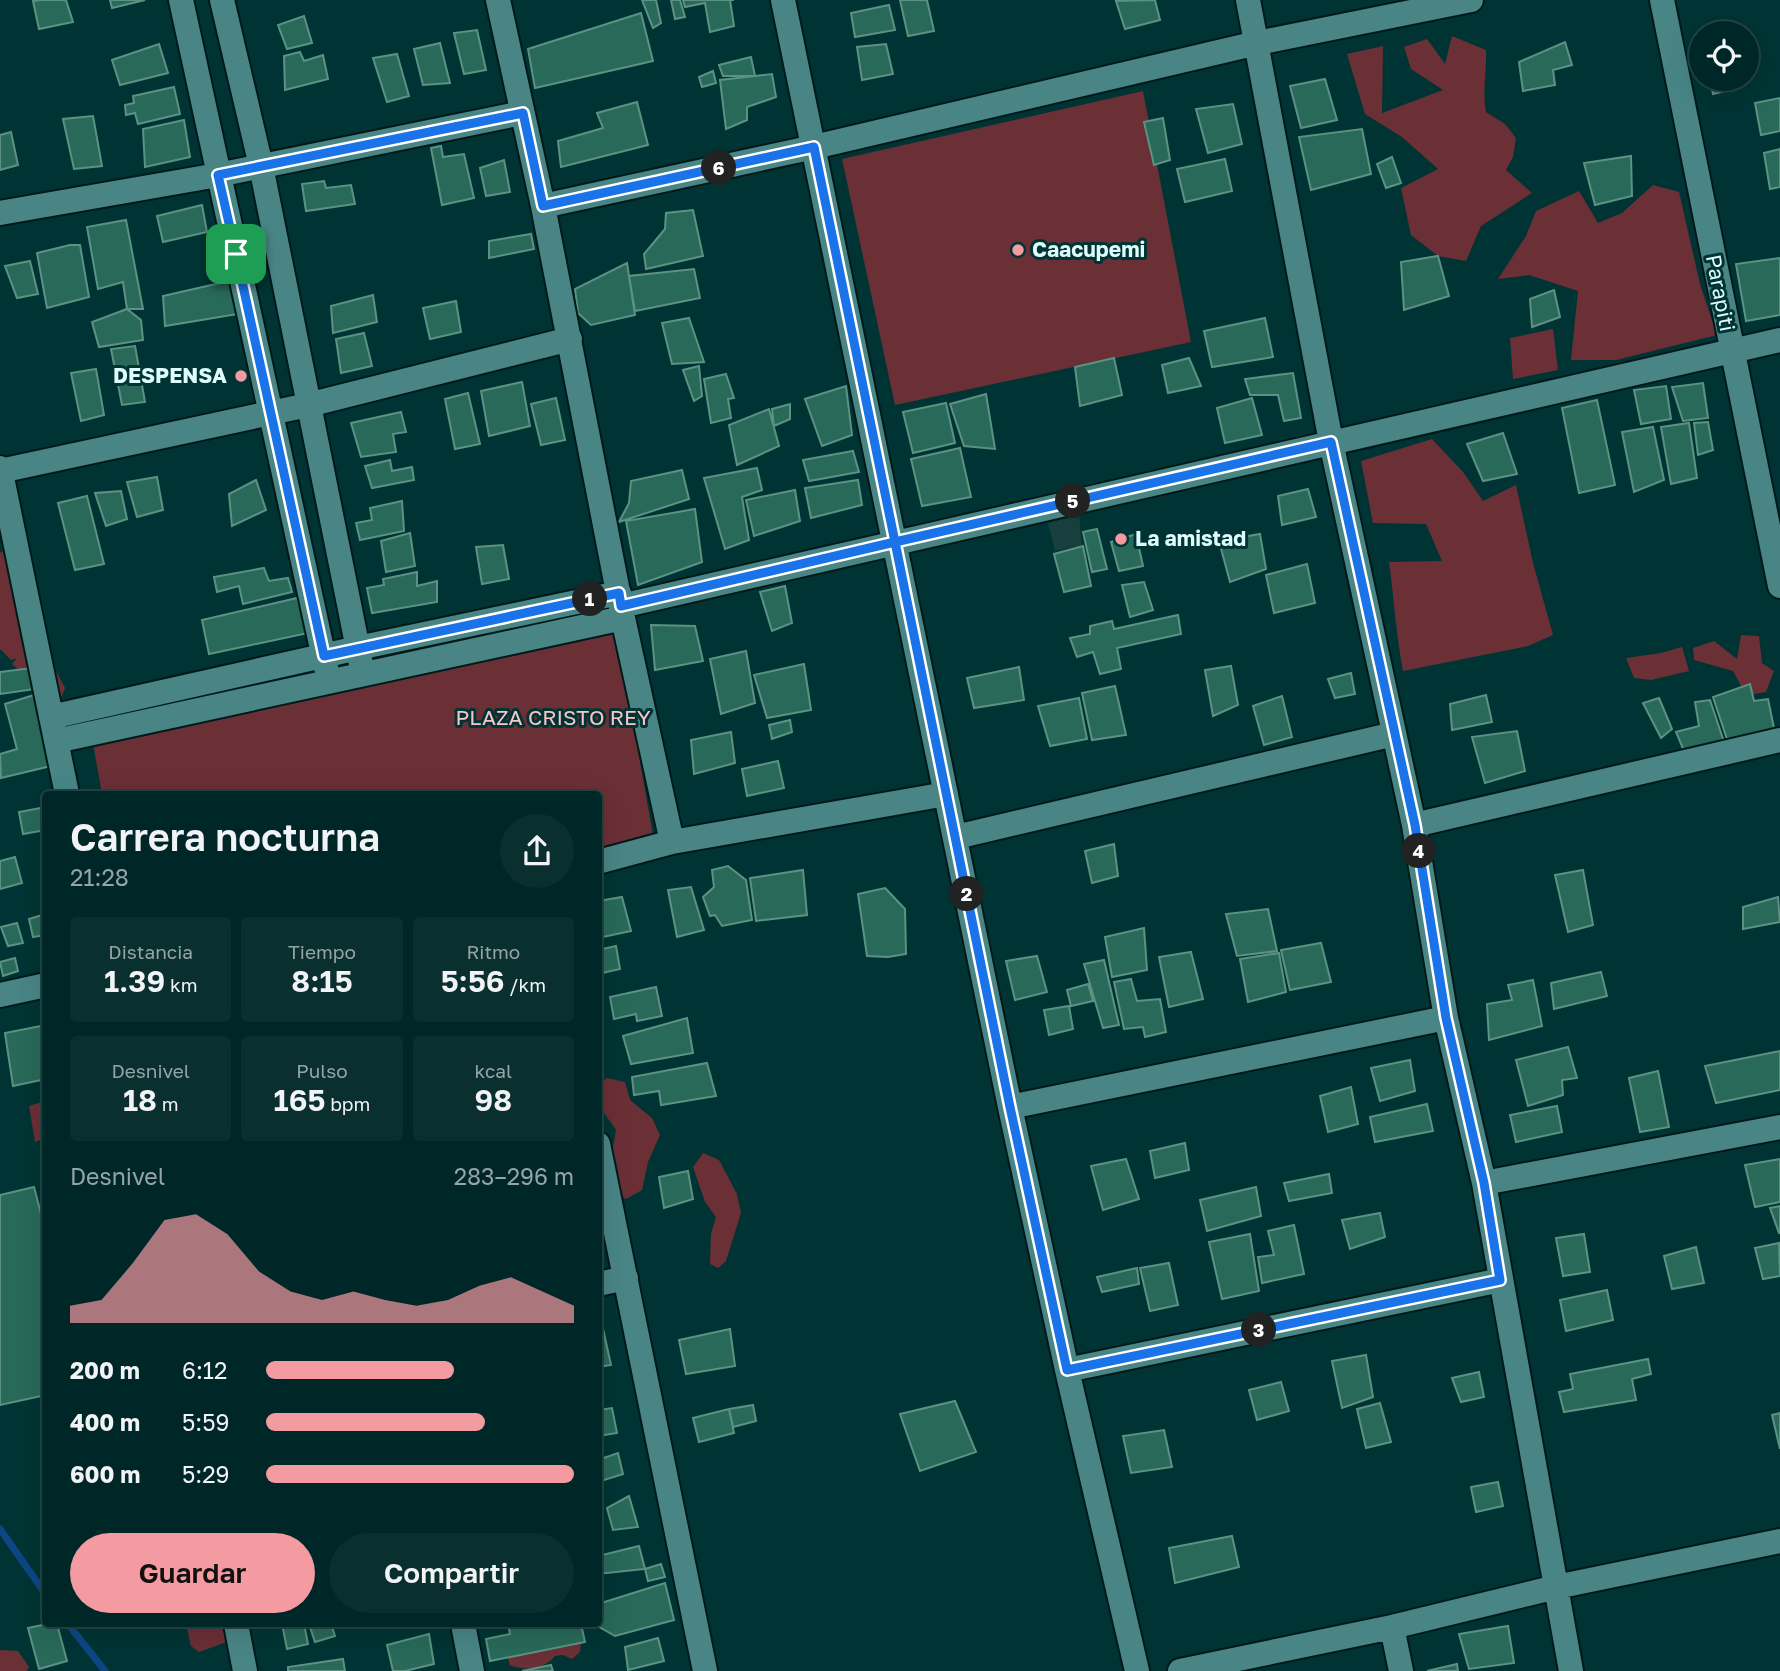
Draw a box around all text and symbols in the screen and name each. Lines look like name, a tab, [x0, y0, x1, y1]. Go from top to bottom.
map controls	[1689, 21, 1759, 91]
button: locate	[1689, 21, 1759, 91]
pin: 6	[702, 150, 736, 186]
text: 6	[712, 156, 725, 179]
pin	[206, 224, 266, 284]
icon: arrive	[217, 235, 255, 273]
place label: Caacupemi	[1032, 236, 1145, 262]
marker: Caacupemi	[1010, 242, 1026, 258]
street label: Parapiti	[1701, 252, 1741, 333]
place label: DESPENSA	[113, 362, 227, 388]
marker: DESPENSA	[233, 368, 249, 384]
pin: 5	[1056, 484, 1090, 518]
text: 5	[1067, 489, 1078, 512]
place label: La amistad	[1135, 525, 1246, 551]
marker: La amistad	[1113, 531, 1129, 547]
pin: 1	[572, 582, 608, 616]
text: 1	[585, 587, 594, 610]
park label: PLAZA CRISTO REY	[456, 704, 651, 730]
text: Carrera nocturna	[70, 814, 380, 859]
button: share	[500, 814, 574, 888]
pin: 4	[1402, 834, 1436, 868]
text: 4	[1413, 839, 1424, 862]
text: 21:28	[70, 863, 129, 891]
pin: 2	[950, 876, 984, 912]
text: 2	[961, 882, 972, 905]
text: Distancia	[108, 940, 193, 963]
text: Tiempo	[288, 940, 356, 963]
text: Ritmo	[466, 940, 520, 963]
text: 1.39	[104, 963, 165, 999]
text: 8:15	[291, 963, 353, 999]
text: 5:56	[441, 963, 505, 999]
text: km	[165, 973, 197, 996]
text: /km	[505, 973, 546, 996]
text: Desnivel	[111, 1059, 190, 1082]
text: Pulso	[296, 1059, 348, 1082]
text: kcal	[475, 1059, 512, 1082]
text: 18	[123, 1082, 157, 1118]
text: 165	[274, 1082, 325, 1118]
text: 98	[475, 1082, 512, 1118]
text: m	[157, 1092, 178, 1115]
text: bpm	[325, 1092, 370, 1115]
text: Desnivel	[70, 1162, 165, 1190]
text: 283–296 m	[454, 1162, 574, 1190]
pin: 3	[1242, 1312, 1276, 1348]
text: 3	[1253, 1318, 1264, 1341]
text: 200 m	[70, 1356, 140, 1384]
text: 6:12	[182, 1356, 227, 1384]
text: 400 m	[70, 1408, 140, 1436]
text: 5:59	[182, 1408, 230, 1436]
text: 600 m	[70, 1460, 140, 1488]
text: 5:29	[182, 1460, 230, 1488]
button: Guardar	[70, 1533, 315, 1613]
button: Compartir	[329, 1533, 574, 1613]

